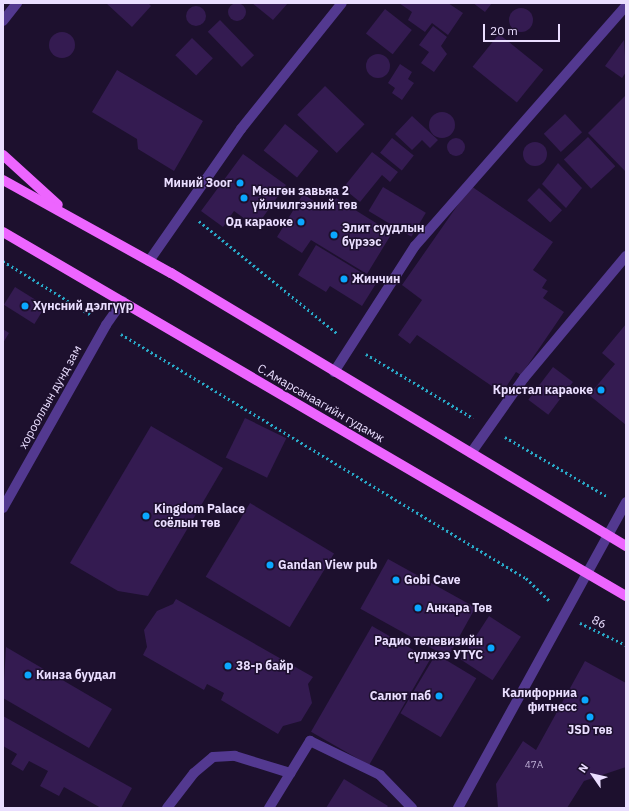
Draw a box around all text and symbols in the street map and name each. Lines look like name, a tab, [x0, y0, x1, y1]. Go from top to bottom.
scale bar	[485, 16, 562, 42]
text: 20 m	[490, 23, 518, 38]
place label: Миний Зоог	[164, 176, 232, 190]
marker: Миний Зоог	[235, 178, 245, 188]
place label: Мөнгөн завьяа 2 үйлчилгээний төв	[252, 184, 357, 212]
marker: Мөнгөн завьяа 2 үйлчилгээний төв	[239, 193, 249, 203]
place label: Од караоке	[226, 215, 293, 229]
marker: Од караоке	[296, 217, 306, 227]
place label: Элит суудлын бүрээс	[342, 221, 424, 249]
marker: Элит суудлын бүрээс	[329, 230, 339, 240]
place label: Жинчин	[352, 272, 400, 286]
marker: Жинчин	[339, 274, 349, 284]
place label: Хүнсний дэлгүүр	[33, 299, 133, 313]
marker: Хүнсний дэлгүүр	[20, 301, 30, 311]
street label: хорооллын дунд зам	[16, 343, 84, 451]
street label: С.Амарсанаагийн гудамж	[255, 361, 387, 445]
place label: Кристал караоке	[493, 383, 593, 397]
marker: Кристал караоке	[596, 385, 606, 395]
place label: Kingdom Palace соёлын төв	[154, 502, 245, 530]
marker: Kingdom Palace соёлын төв	[141, 511, 151, 521]
place label: Gandan View pub	[278, 558, 377, 572]
marker: Gandan View pub	[265, 560, 275, 570]
place label: Gobi Cave	[404, 573, 461, 587]
marker: Gobi Cave	[391, 575, 401, 585]
place label: Анкара Төв	[426, 601, 492, 615]
marker: Анкара Төв	[413, 603, 423, 613]
street label: 86	[589, 612, 609, 632]
place label: Радио телевизийн сүлжээ УТҮС	[374, 634, 483, 662]
marker: Радио телевизийн сүлжээ УТҮС	[486, 643, 496, 653]
place label: 38-р байр	[236, 659, 294, 673]
marker: 38-р байр	[223, 661, 233, 671]
place label: Кинза буудал	[36, 668, 116, 682]
marker: Кинза буудал	[23, 670, 33, 680]
place label: Калифорниа фитнесс	[502, 686, 577, 714]
place label: Салют паб	[370, 689, 431, 703]
marker: Салют паб	[434, 691, 444, 701]
marker: Калифорниа фитнесс	[580, 695, 590, 705]
marker: JSD төв	[585, 712, 595, 722]
place label: JSD төв	[568, 723, 612, 737]
north arrow	[573, 755, 613, 795]
house number: 47А	[525, 759, 543, 771]
text: N	[575, 761, 591, 776]

